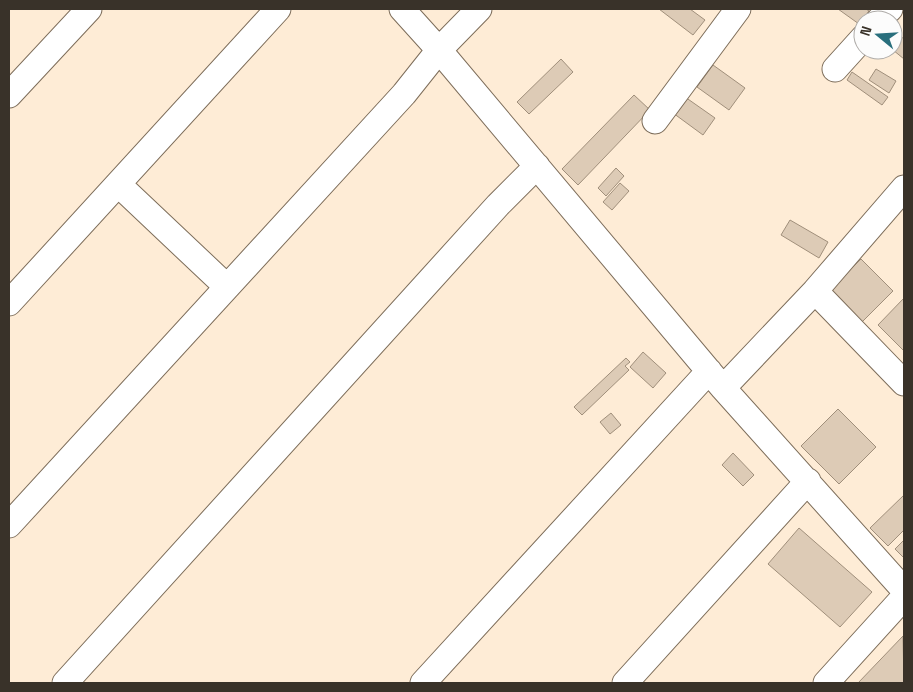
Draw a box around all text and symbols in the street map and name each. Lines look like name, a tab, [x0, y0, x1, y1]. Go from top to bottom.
north arrow	[853, 10, 903, 60]
text: N	[856, 24, 876, 38]

